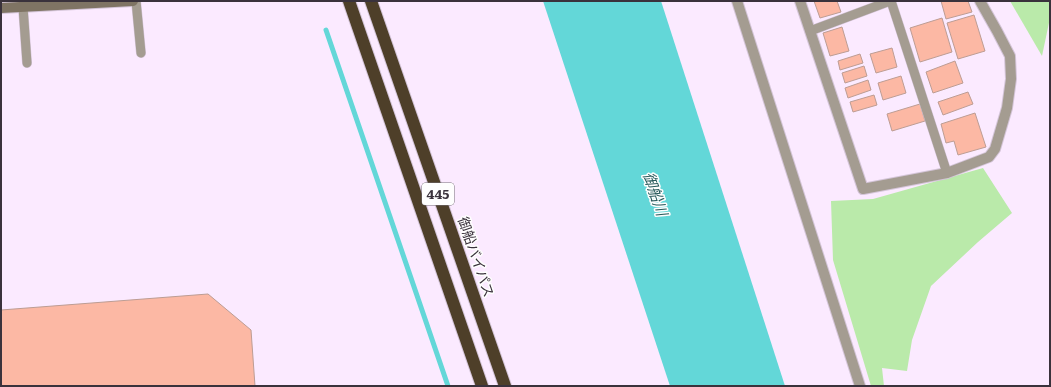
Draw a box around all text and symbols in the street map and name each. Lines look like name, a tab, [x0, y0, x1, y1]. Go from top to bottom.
water label: 御船川	[638, 168, 675, 220]
road number: 445	[422, 183, 454, 205]
street label: 御船バイパス	[454, 214, 500, 300]

